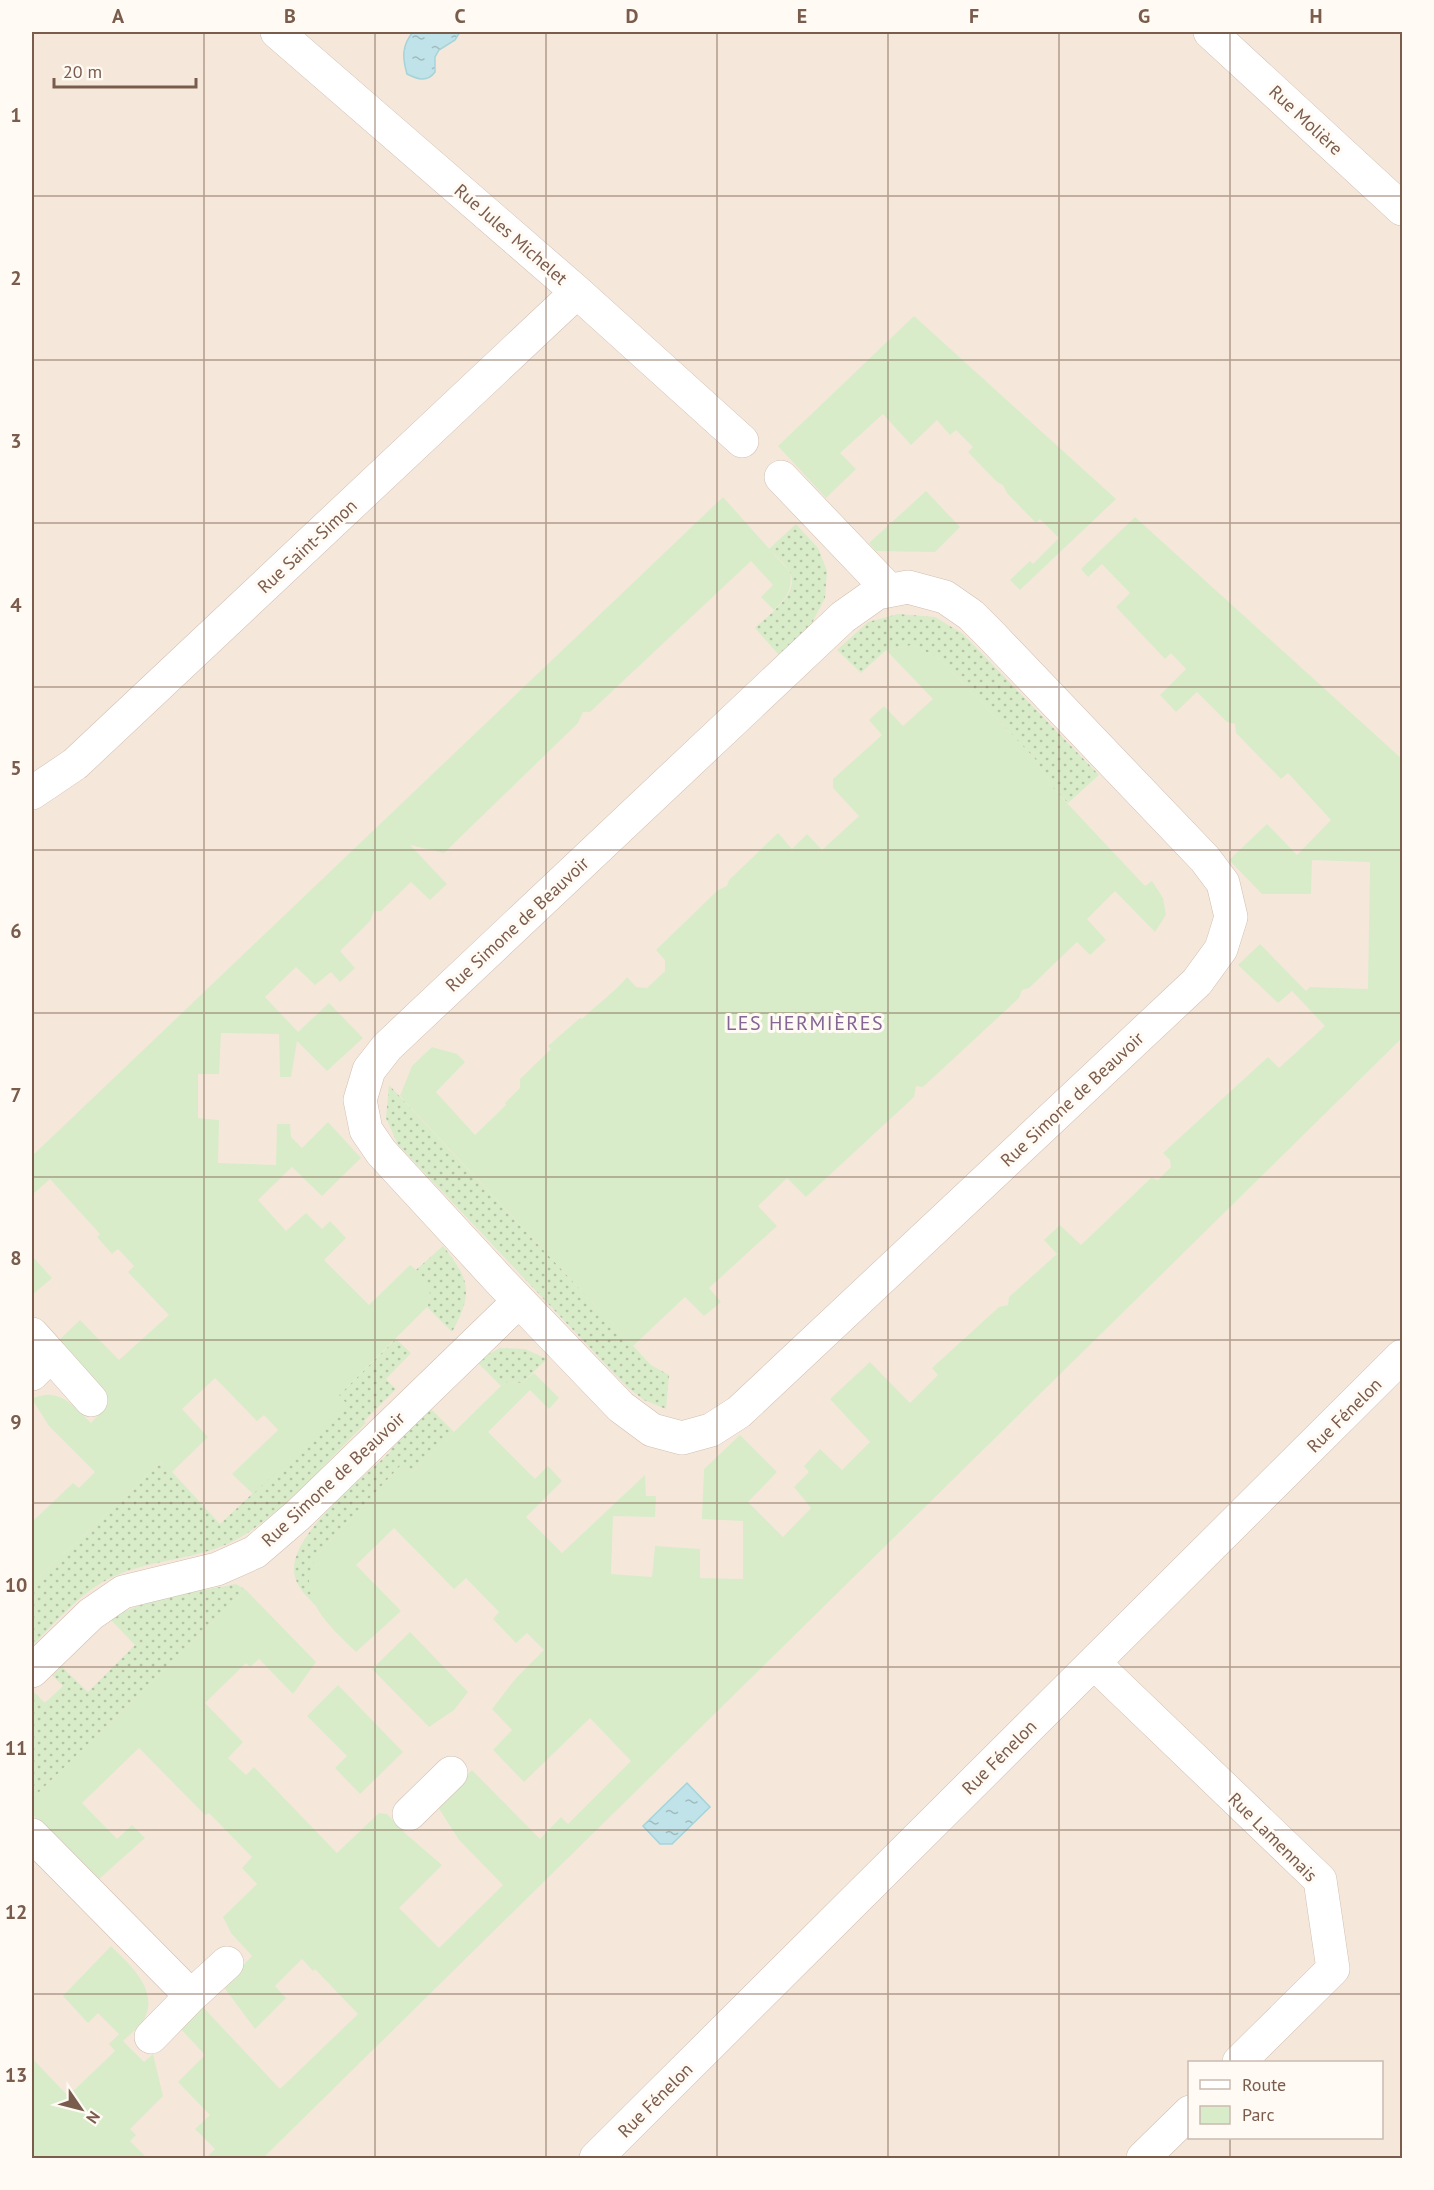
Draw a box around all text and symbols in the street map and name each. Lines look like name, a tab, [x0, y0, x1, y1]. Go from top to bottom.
text: A	[112, 3, 125, 29]
text: B	[284, 3, 296, 29]
text: C	[454, 3, 466, 29]
text: D	[626, 3, 639, 29]
text: E	[797, 3, 807, 29]
text: F	[969, 3, 979, 29]
text: G	[1138, 3, 1150, 29]
text: H	[1309, 3, 1323, 29]
scale bar	[54, 51, 196, 89]
text: 20 m	[63, 60, 102, 83]
street label: Rue Molière	[1264, 80, 1348, 160]
text: 1	[10, 102, 22, 128]
street label: Rue Jules Michelet	[450, 179, 572, 289]
text: 2	[10, 265, 22, 291]
text: 3	[10, 428, 22, 454]
street label: Rue Saint-Simon	[252, 494, 362, 598]
text: 4	[10, 592, 22, 618]
text: 5	[10, 755, 22, 781]
street label: Rue Simone de Beauvoir	[441, 852, 593, 996]
text: 6	[10, 918, 22, 944]
district label: LES HERMIÈRES	[726, 1010, 884, 1036]
street label: Rue Simone de Beauvoir	[996, 1027, 1148, 1171]
text: 7	[10, 1082, 22, 1108]
text: 8	[10, 1245, 22, 1271]
street label: Rue Fénelon	[1302, 1373, 1386, 1457]
street label: Rue Simone de Beauvoir	[257, 1407, 409, 1551]
text: 9	[10, 1409, 22, 1435]
text: 10	[5, 1572, 27, 1598]
street label: Rue Fénelon	[957, 1715, 1041, 1799]
text: 11	[5, 1735, 27, 1761]
street label: Rue Lamennais	[1224, 1788, 1322, 1886]
text: 12	[5, 1899, 27, 1925]
street label: Rue Fénelon	[613, 2058, 697, 2142]
legend	[1188, 2061, 1383, 2139]
text: 13	[5, 2062, 27, 2088]
text: Route	[1242, 2073, 1286, 2096]
north arrow	[51, 2079, 111, 2139]
text: Parc	[1242, 2103, 1275, 2126]
text: N	[82, 2108, 104, 2128]

